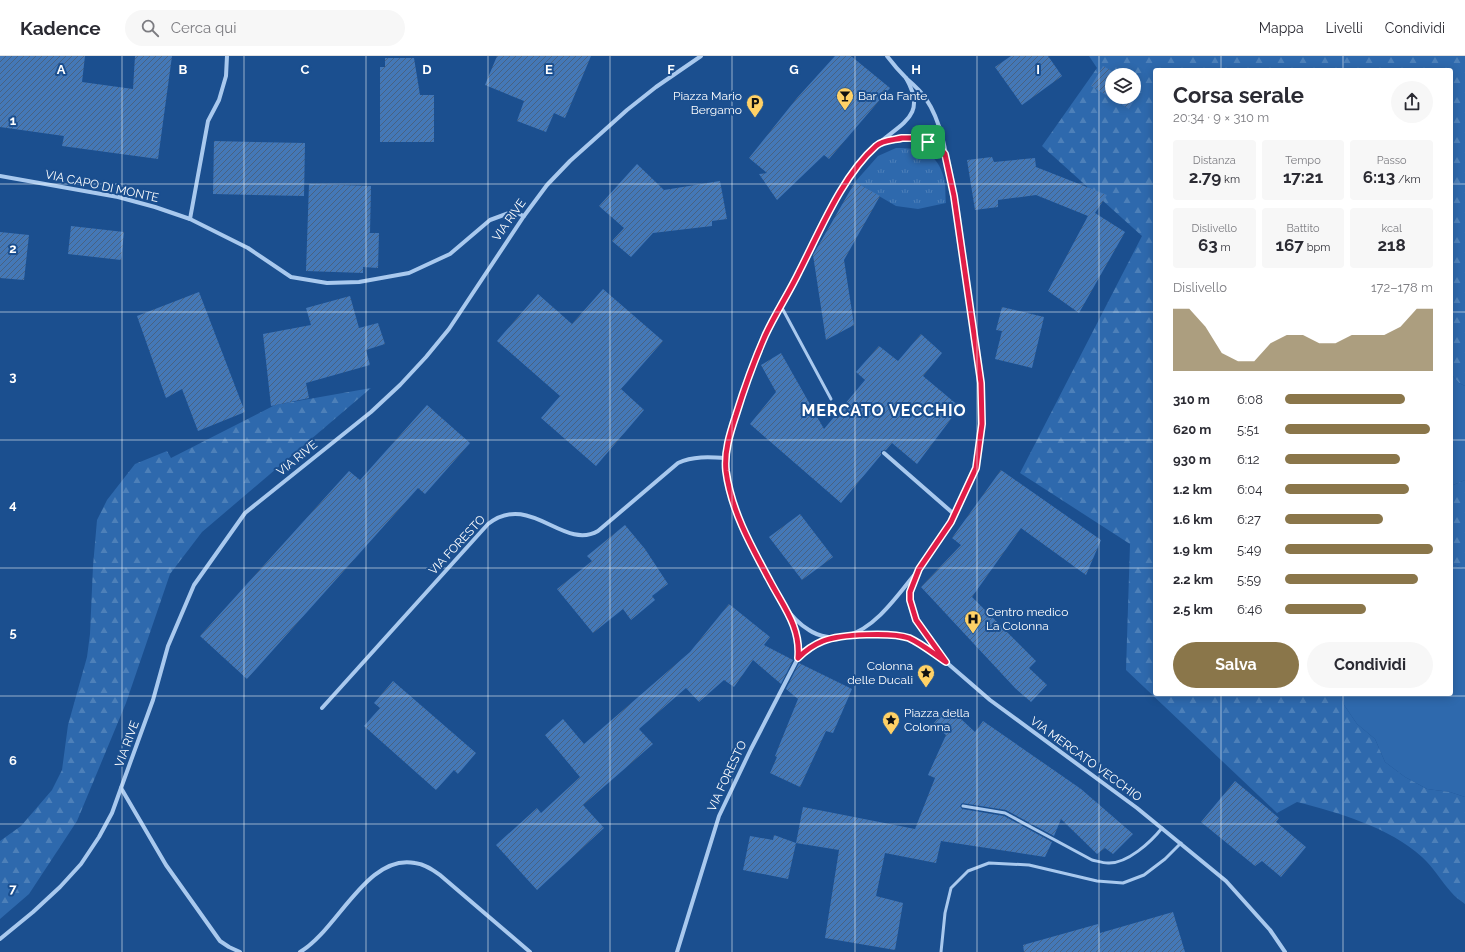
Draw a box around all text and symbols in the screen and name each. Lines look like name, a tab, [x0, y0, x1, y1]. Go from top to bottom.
search box	[125, 10, 405, 46]
text: Kadence	[20, 17, 101, 39]
icon: search	[139, 17, 161, 39]
text: Cerca qui	[171, 19, 236, 37]
text: Mappa	[1259, 20, 1304, 36]
text: Livelli	[1326, 20, 1363, 36]
text: Condividi	[1385, 20, 1445, 36]
text: A	[57, 62, 66, 77]
text: B	[179, 62, 188, 77]
text: C	[301, 62, 310, 77]
text: D	[422, 62, 432, 77]
text: E	[545, 62, 553, 77]
text: F	[667, 62, 675, 77]
text: G	[789, 62, 799, 77]
text: H	[911, 62, 921, 77]
text: I	[1036, 62, 1040, 77]
map controls	[1105, 68, 1141, 104]
button: layers	[1105, 68, 1141, 104]
button: share	[1391, 81, 1433, 123]
text: Corsa serale	[1173, 82, 1304, 108]
bar icon: Bar da Fante	[835, 86, 855, 111]
place label: Piazza Mario Bergamo	[673, 89, 742, 117]
place label: Bar da Fante	[858, 89, 927, 103]
parking icon: Piazza Mario Bergamo	[745, 93, 765, 118]
text: 20:34 · 9 × 310 m	[1173, 110, 1269, 125]
text: 1	[10, 113, 17, 128]
pin	[911, 125, 945, 159]
icon: arrive	[917, 131, 939, 153]
text: Distanza	[1193, 154, 1236, 167]
text: Tempo	[1285, 154, 1321, 167]
text: Passo	[1377, 154, 1407, 167]
street label: VIA CAPO DI MONTE	[44, 167, 160, 205]
text: 2.79	[1189, 167, 1221, 187]
text: 17:21	[1283, 167, 1323, 187]
text: 6:13	[1363, 167, 1395, 187]
text: km	[1221, 173, 1240, 186]
text: /km	[1395, 173, 1421, 186]
street label: VIA RIVE	[489, 196, 529, 244]
text: Dislivello	[1192, 222, 1237, 235]
text: Battito	[1286, 222, 1320, 235]
text: kcal	[1381, 222, 1402, 235]
text: 63	[1198, 235, 1218, 255]
text: 167	[1276, 235, 1304, 255]
text: 218	[1378, 235, 1406, 255]
text: 2	[9, 241, 17, 256]
text: m	[1218, 241, 1231, 254]
text: bpm	[1304, 241, 1330, 254]
text: Dislivello	[1173, 280, 1227, 295]
text: 172–178 m	[1371, 280, 1433, 295]
text: 3	[9, 369, 17, 384]
text: 310 m	[1173, 392, 1210, 407]
text: 6:08	[1237, 392, 1263, 407]
district label: MERCATO VECCHIO	[801, 401, 967, 420]
text: 620 m	[1173, 422, 1211, 437]
text: 5:51	[1237, 422, 1259, 437]
street label: VIA RIVE	[274, 437, 320, 479]
text: 930 m	[1173, 452, 1211, 467]
text: 6:12	[1237, 452, 1260, 467]
text: 1.2 km	[1173, 482, 1212, 497]
text: 6:04	[1237, 482, 1262, 497]
text: 4	[9, 497, 17, 512]
street label: VIA FORESTO	[426, 512, 488, 578]
text: 1.6 km	[1173, 512, 1213, 527]
text: 6:27	[1237, 512, 1261, 527]
text: 1.9 km	[1173, 542, 1212, 557]
text: 5:49	[1237, 542, 1261, 557]
text: 2.2 km	[1173, 572, 1213, 587]
text: 5:59	[1237, 572, 1261, 587]
text: 2.5 km	[1173, 602, 1213, 617]
text: 6:46	[1237, 602, 1262, 617]
place label: Centro medico La Colonna	[986, 605, 1068, 633]
hospital icon: Centro medico La Colonna	[963, 609, 983, 634]
text: 5	[9, 625, 17, 640]
button: Salva	[1173, 642, 1299, 688]
button: Condividi	[1307, 642, 1433, 688]
place label: Colonna delle Ducali	[847, 659, 913, 687]
place icon: Colonna delle Ducali	[916, 663, 936, 688]
place label: Piazza della Colonna	[904, 706, 970, 734]
place icon: Piazza della Colonna	[881, 710, 901, 735]
street label: VIA MERCATO VECCHIO	[1028, 714, 1144, 804]
street label: VIA RIVE	[112, 719, 142, 769]
street label: VIA FORESTO	[705, 738, 749, 814]
text: 6	[9, 753, 17, 768]
text: 7	[9, 881, 17, 896]

